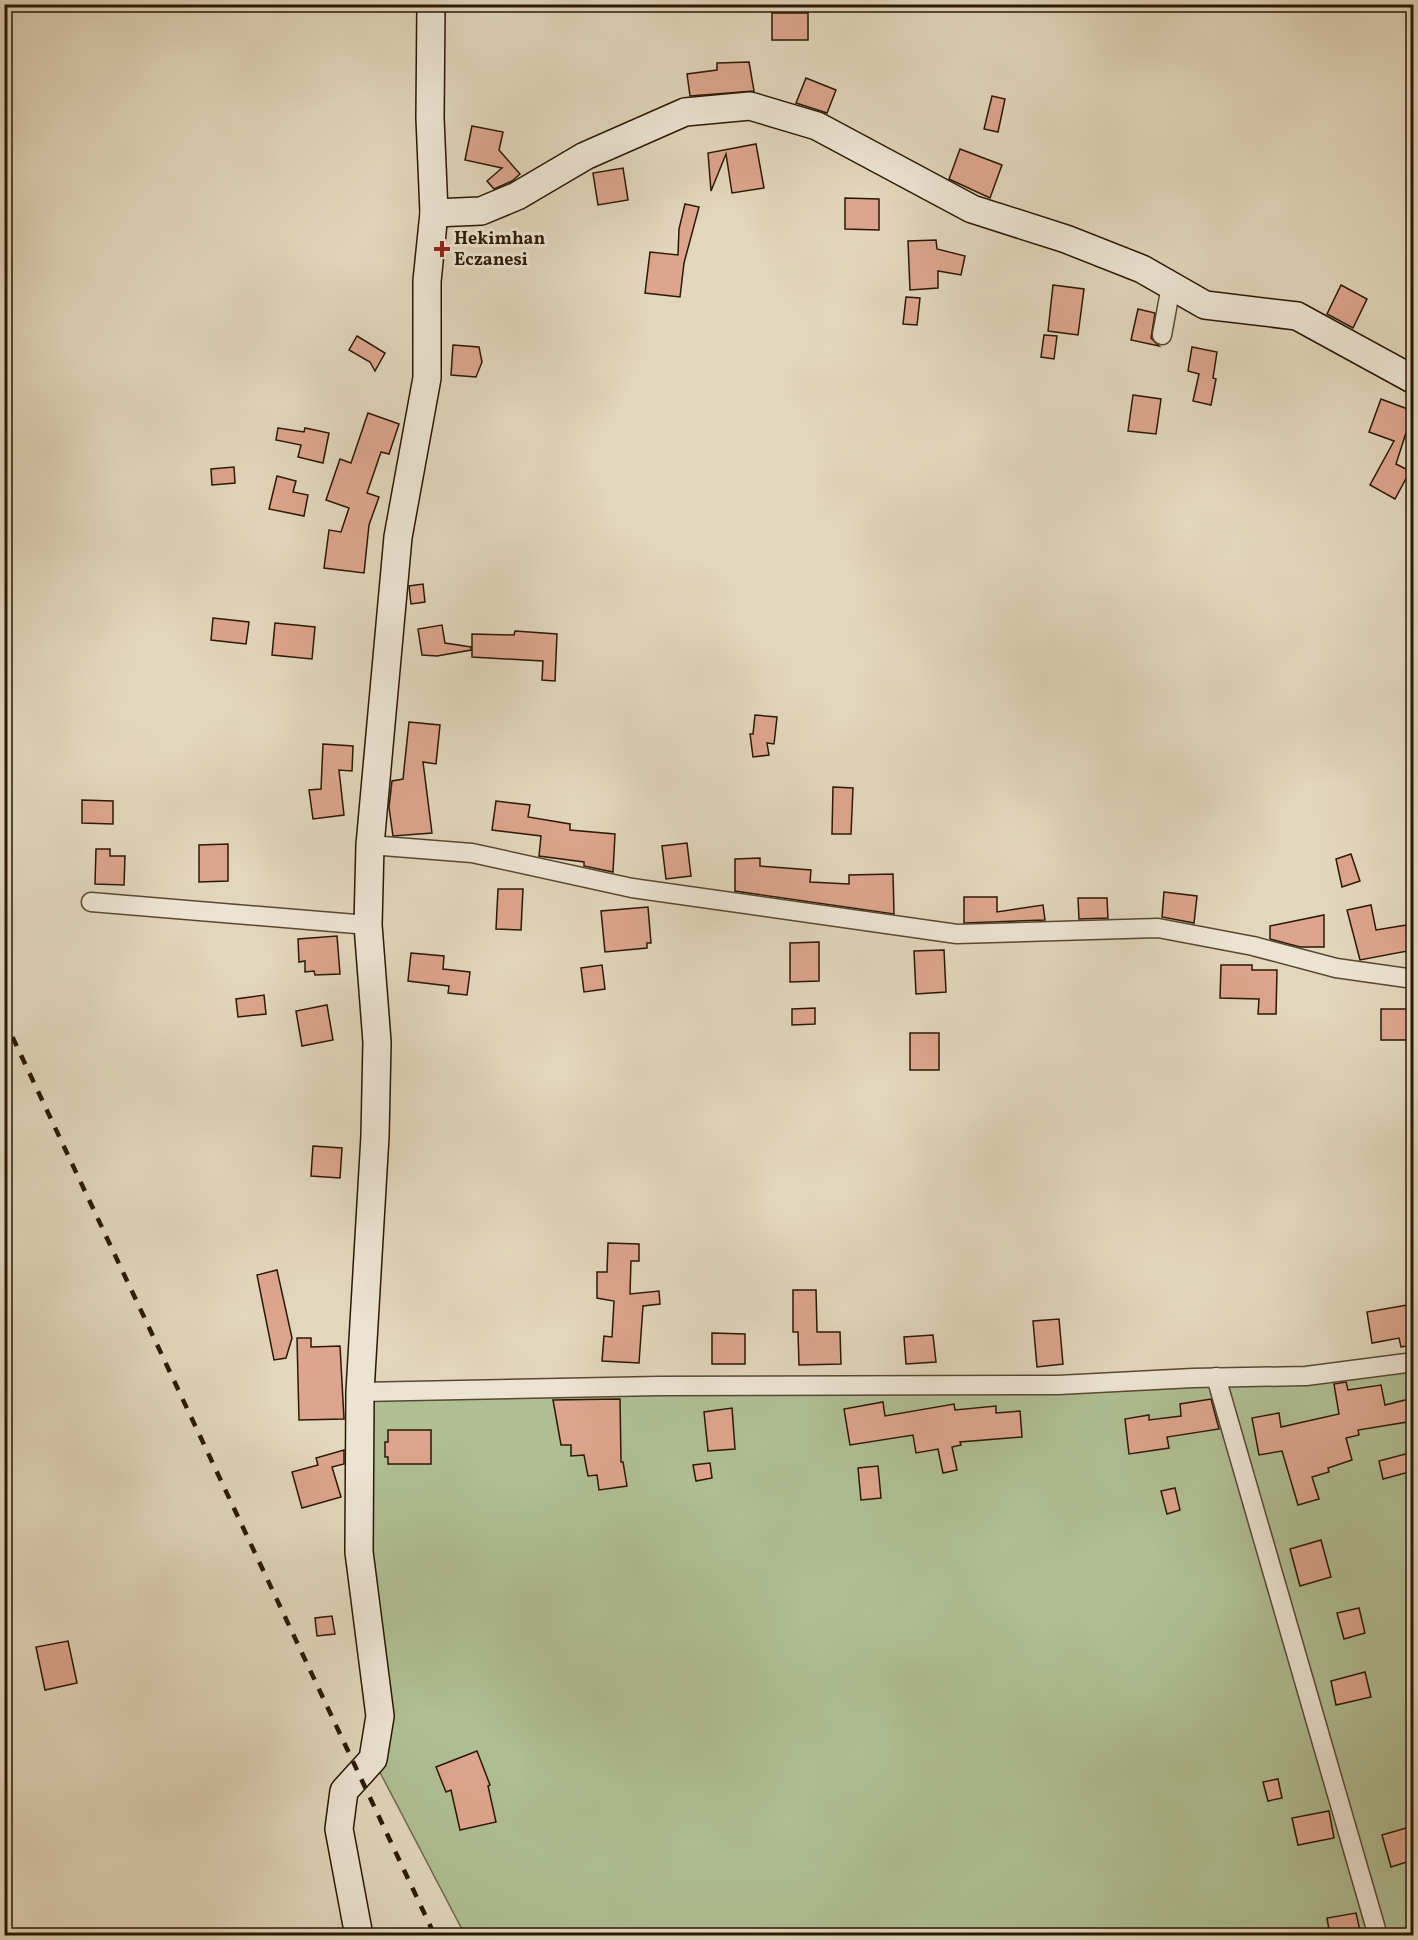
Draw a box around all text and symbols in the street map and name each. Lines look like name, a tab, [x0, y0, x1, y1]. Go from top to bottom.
place label: Hekimhan Eczanesi	[454, 227, 545, 273]
marker: Hekimhan Eczanesi	[435, 242, 449, 256]

